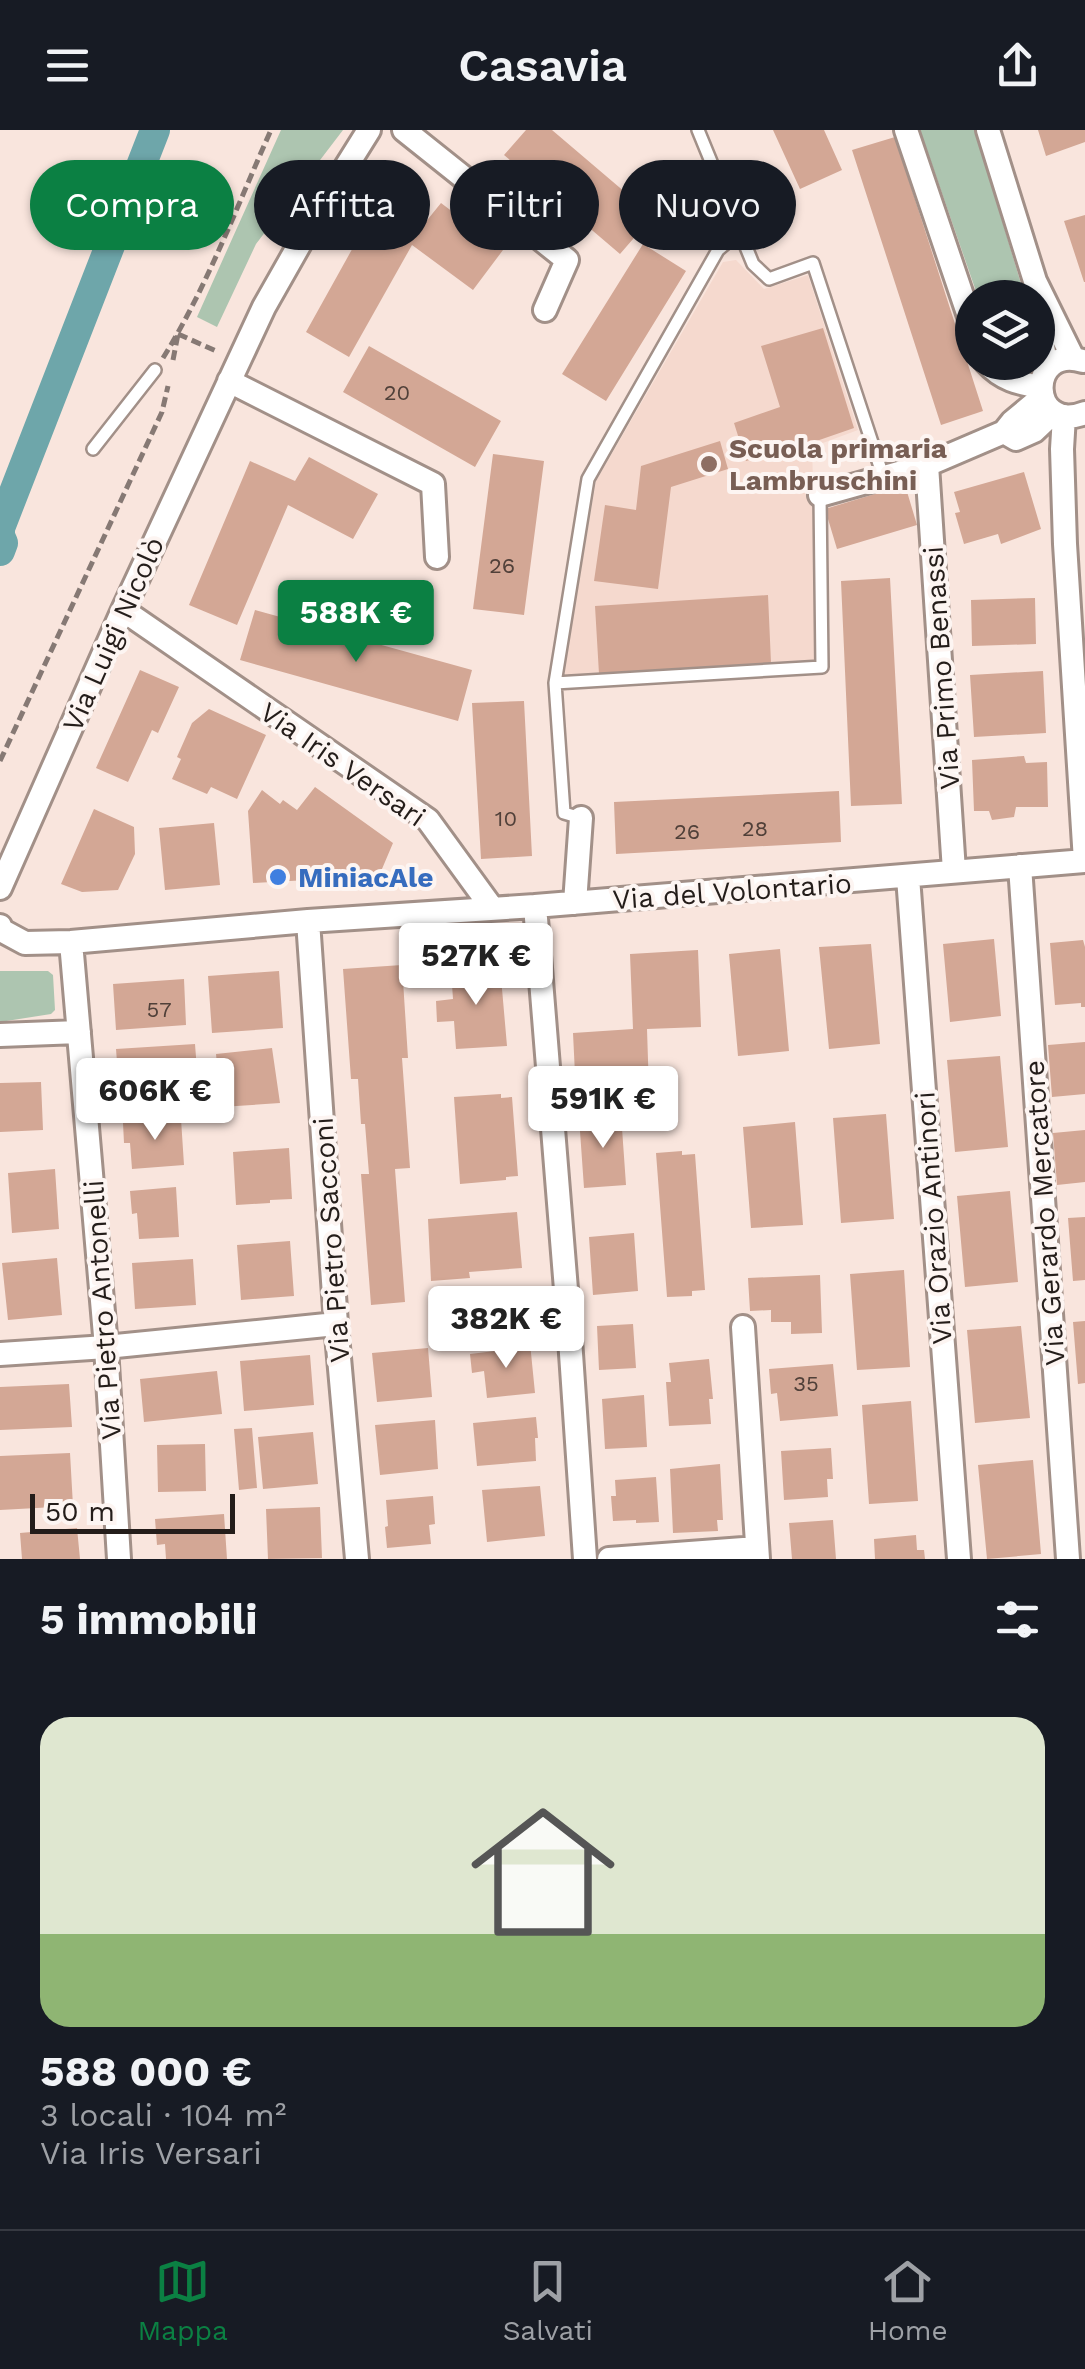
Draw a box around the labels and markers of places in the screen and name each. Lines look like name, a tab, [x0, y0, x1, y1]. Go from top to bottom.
place label: Scuola primaria Lambruschini	[729, 432, 948, 497]
marker: Scuola primaria Lambruschini	[698, 453, 720, 475]
pin: 588K €	[275, 580, 437, 665]
place label: MiniacAle	[298, 861, 433, 894]
marker: MiniacAle	[267, 866, 289, 888]
pin: 527K €	[395, 923, 557, 1008]
pin: 606K €	[74, 1058, 236, 1143]
pin: 591K €	[522, 1066, 684, 1151]
pin: 382K €	[425, 1286, 587, 1371]

